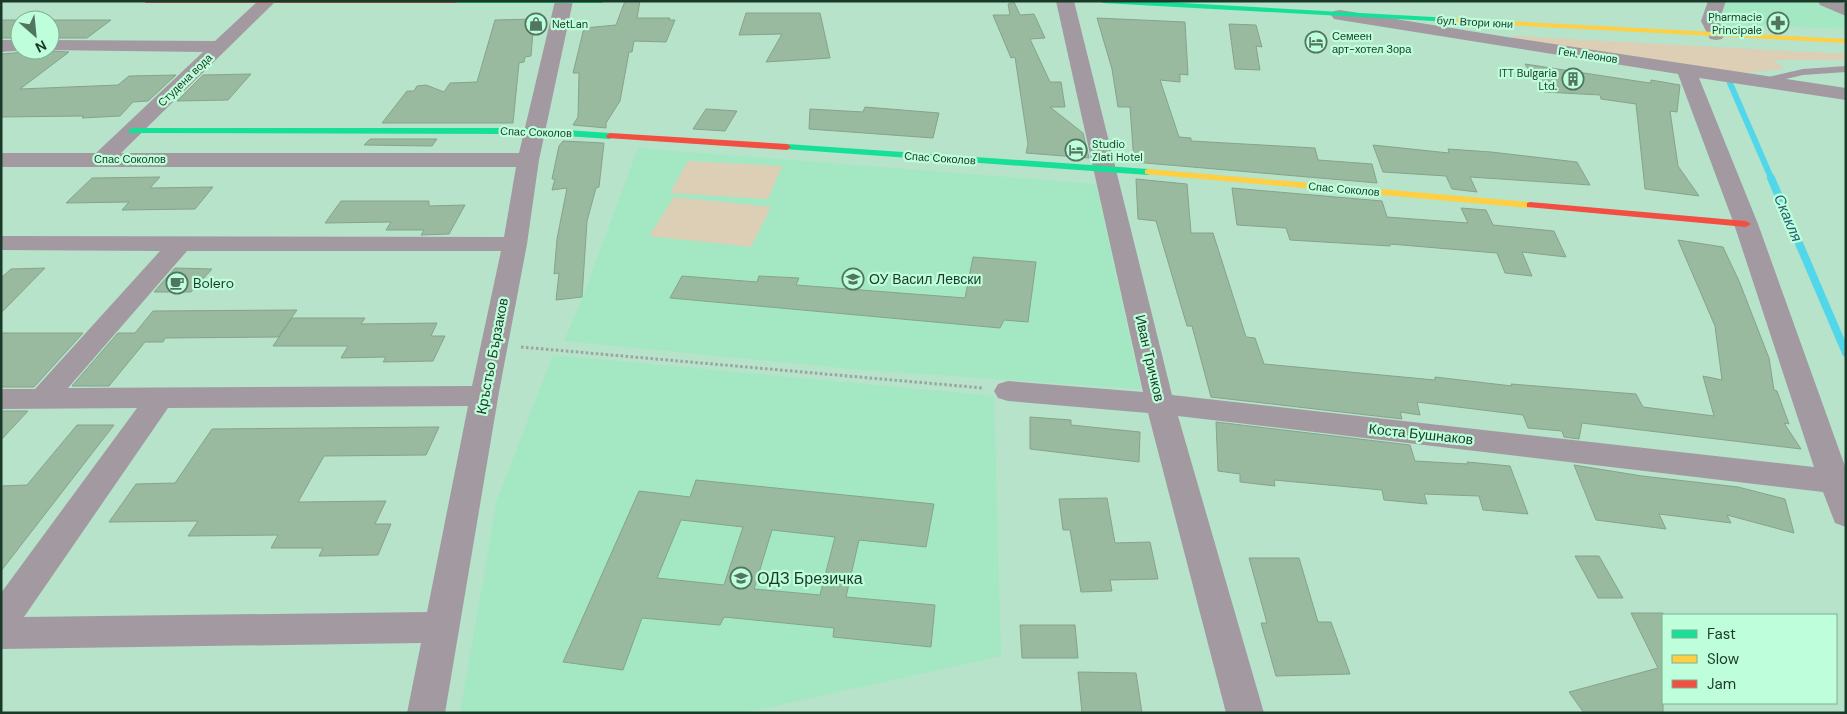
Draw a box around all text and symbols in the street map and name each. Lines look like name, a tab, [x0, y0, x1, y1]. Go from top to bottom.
north arrow	[10, 10, 60, 60]
place label: Pharmacie Principale	[1708, 10, 1762, 37]
pharmacy icon: Pharmacie Principale	[1766, 11, 1790, 35]
shop icon: NetLan	[524, 12, 548, 36]
street label: бул. Втори юни	[1436, 13, 1514, 31]
place label: NetLan	[552, 17, 588, 31]
place label: Семеен арт-хотел Зора	[1332, 29, 1412, 56]
hotel icon: Семеен арт-хотел Зора	[1304, 30, 1328, 54]
text: N	[32, 36, 50, 57]
street label: Ген. Леонов	[1557, 44, 1619, 66]
street label: Студена вода	[155, 50, 216, 109]
place label: ITT Bulgaria Ltd.	[1499, 66, 1557, 93]
building icon: ITT Bulgaria Ltd.	[1561, 67, 1585, 91]
street label: Спас Соколов	[500, 124, 572, 140]
place label: Studio Zlati Hotel	[1092, 137, 1143, 164]
hotel icon: Studio Zlati Hotel	[1064, 138, 1088, 162]
street label: Спас Соколов	[904, 149, 976, 167]
street label: Спас Соколов	[94, 152, 166, 166]
street label: Спас Соколов	[1308, 179, 1381, 199]
water label: Скакля	[1769, 191, 1807, 245]
school or university icon: ОУ Васил Левски	[841, 267, 865, 291]
place label: ОУ Васил Левски	[869, 270, 981, 288]
cafe icon: Bolero	[165, 271, 189, 295]
place label: Bolero	[193, 274, 234, 292]
street label: Кръстьо Бързаков	[472, 296, 512, 416]
street label: Иван Тричков	[1131, 313, 1169, 403]
street label: Коста Бушнаков	[1368, 420, 1474, 448]
school or university icon: ОДЗ Брезичка	[729, 566, 753, 590]
place label: ОДЗ Брезичка	[757, 568, 863, 589]
legend	[1662, 614, 1837, 704]
text: Fast	[1707, 624, 1736, 644]
text: Slow	[1707, 649, 1740, 669]
text: Jam	[1707, 674, 1736, 694]

